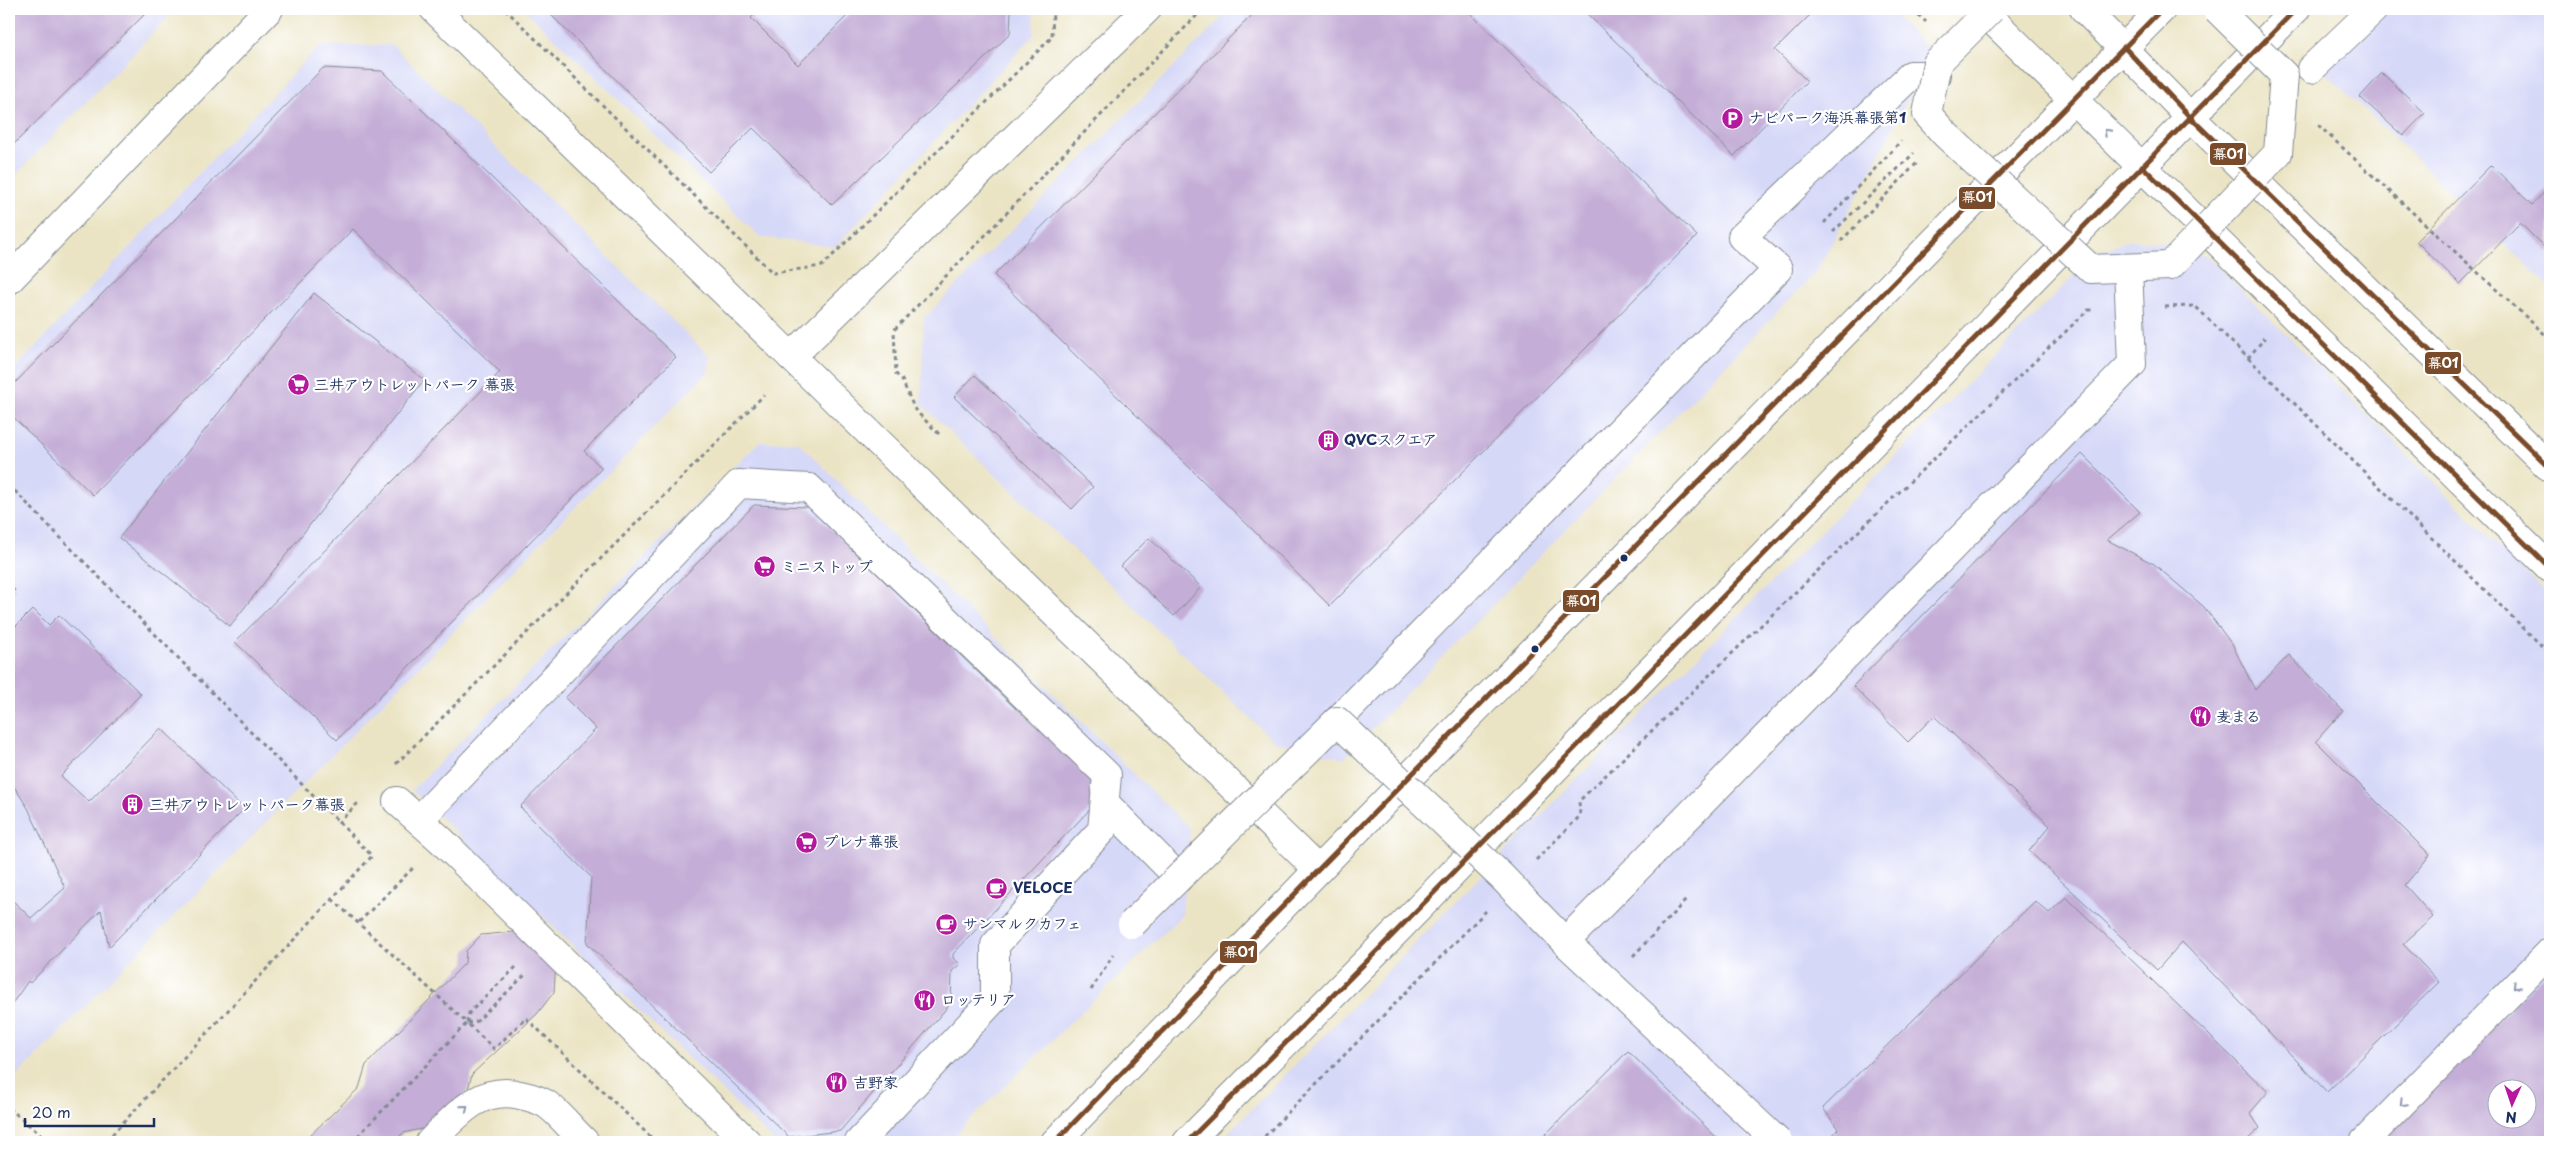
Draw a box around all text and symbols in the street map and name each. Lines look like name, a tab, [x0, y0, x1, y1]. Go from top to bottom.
place label: ナビパーク海浜幕張第1	[1749, 105, 1906, 128]
parking icon: ナビパーク海浜幕張第1	[1721, 106, 1745, 130]
one-way arrow	[2104, 129, 2113, 138]
line badge: 幕01	[2209, 142, 2247, 166]
text: 幕01	[2212, 143, 2244, 164]
line badge: 幕01	[1958, 186, 1996, 210]
text: 幕01	[1961, 186, 1993, 207]
line badge: 幕01	[2424, 351, 2462, 375]
text: 幕01	[2427, 352, 2459, 373]
place label: 三井アウトレットパーク 幕張	[314, 372, 514, 395]
supermarket icon: 三井アウトレットパーク 幕張	[286, 373, 310, 397]
place label: QVCスクエア	[1344, 427, 1437, 450]
building icon: QVCスクエア	[1316, 428, 1340, 452]
unlabelled marker	[1619, 553, 1629, 563]
place label: ミニストップ	[781, 554, 873, 577]
supermarket icon: ミニストップ	[753, 555, 777, 579]
line badge: 幕01	[1562, 589, 1600, 613]
text: 幕01	[1565, 590, 1597, 611]
unlabelled marker	[1530, 644, 1540, 654]
place label: 麦まる	[2216, 704, 2261, 727]
restaurant icon: 麦まる	[2188, 705, 2212, 729]
place label: 三井アウトレットパーク幕張	[149, 792, 345, 815]
building icon: 三井アウトレットパーク幕張	[121, 793, 145, 817]
place label: プレナ幕張	[823, 829, 898, 852]
supermarket icon: プレナ幕張	[795, 830, 819, 854]
place label: VELOCE	[1013, 875, 1073, 898]
cafe icon: VELOCE	[985, 876, 1009, 900]
place label: サンマルクカフェ	[963, 911, 1082, 934]
cafe icon: サンマルクカフェ	[935, 912, 959, 936]
line badge: 幕01	[1219, 940, 1258, 964]
text: 幕01	[1223, 941, 1255, 962]
one-way arrow	[2513, 981, 2522, 990]
place label: ロッテリア	[941, 987, 1016, 1010]
restaurant icon: ロッテリア	[913, 988, 937, 1012]
place label: 吉野家	[853, 1070, 898, 1093]
restaurant icon: 吉野家	[825, 1071, 849, 1095]
north arrow	[2486, 1078, 2536, 1128]
scale bar	[25, 1096, 154, 1128]
one-way arrow	[2400, 1097, 2409, 1106]
text: 20 m	[32, 1100, 71, 1123]
one-way arrow	[459, 1105, 468, 1114]
text: N	[2505, 1107, 2517, 1128]

